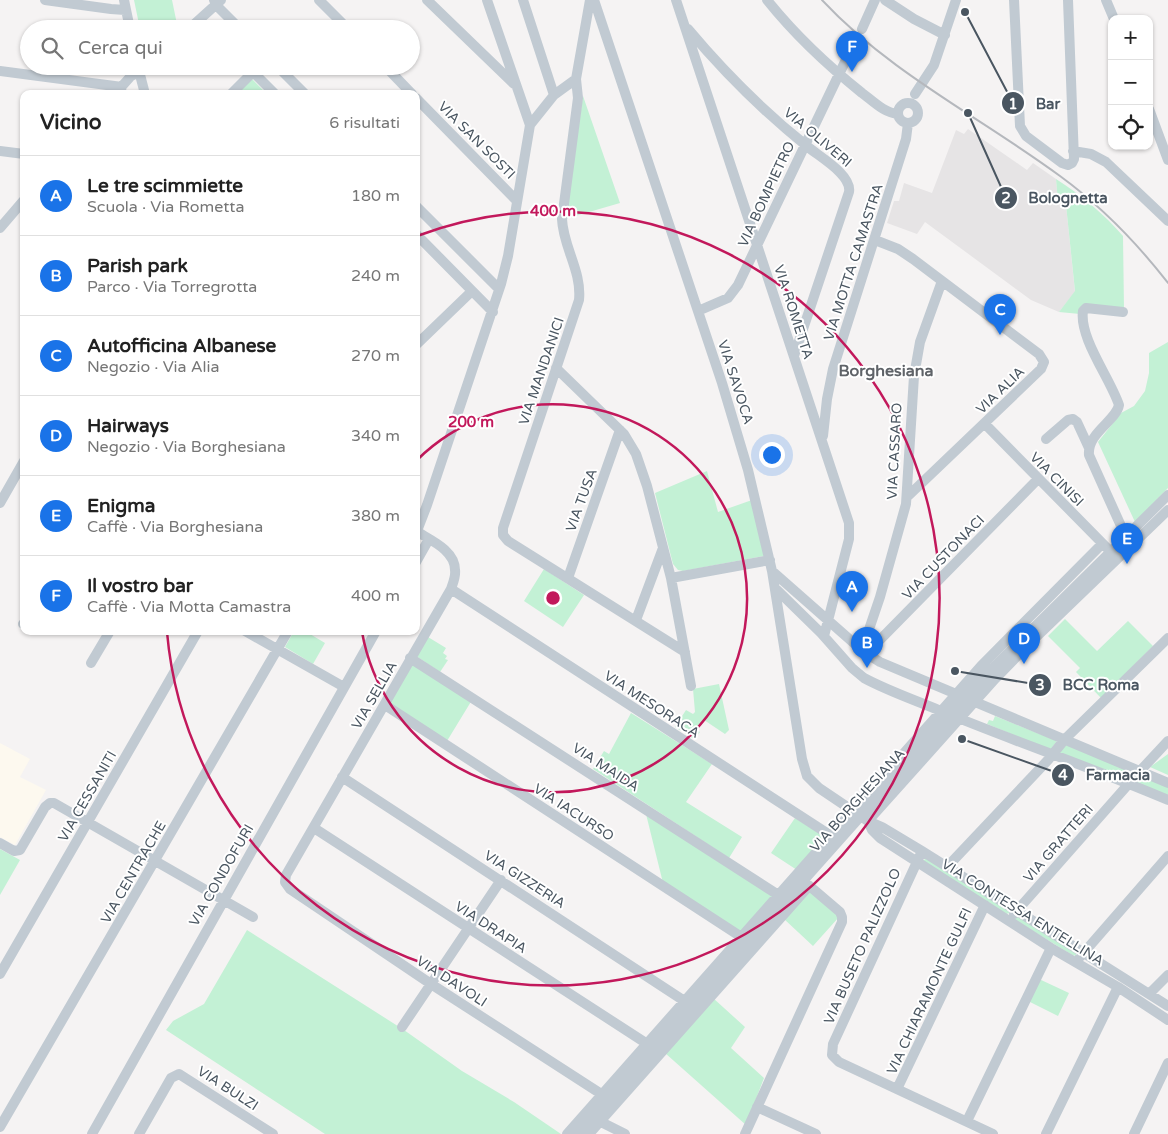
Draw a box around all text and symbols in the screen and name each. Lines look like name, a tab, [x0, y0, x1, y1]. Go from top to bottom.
map controls	[1108, 15, 1153, 150]
button: +	[1108, 15, 1153, 60]
search box	[20, 20, 420, 75]
pin: F	[836, 31, 868, 72]
icon: search	[38, 34, 66, 62]
text: Cerca qui	[78, 37, 163, 59]
button: −	[1108, 60, 1153, 105]
callout: Bar	[1000, 88, 1070, 118]
text: 1	[1008, 95, 1018, 113]
text: Bar	[1036, 95, 1061, 113]
street label: VIA SAN SOSTI	[434, 98, 519, 183]
street label: VIA OLIVERI	[780, 104, 855, 171]
button: locate	[1108, 105, 1153, 150]
text: Vicino	[40, 110, 102, 135]
text: 6 risultati	[329, 113, 400, 133]
street label: VIA BOMPIETRO	[735, 139, 798, 250]
text: Le tre scimmiette	[87, 175, 243, 197]
street label: VIA MOTTA CAMASTRA	[820, 182, 887, 343]
callout: Bolognetta	[993, 183, 1117, 213]
text: A	[50, 186, 62, 206]
text: 180 m	[351, 186, 400, 206]
text: 2	[1001, 189, 1011, 207]
text: Bolognetta	[1028, 189, 1108, 208]
text: Scuola · Via Rometta	[87, 197, 244, 217]
text: 400 m	[530, 202, 576, 220]
text: Parish park	[87, 255, 188, 277]
street label: VIA ROMETTA	[770, 263, 817, 361]
text: B	[50, 266, 62, 286]
text: 240 m	[351, 266, 400, 286]
text: Parco · Via Torregrotta	[87, 277, 257, 297]
pin: C	[984, 294, 1016, 335]
street label: VIA MANDANICI	[515, 315, 568, 427]
text: Autofficina Albanese	[87, 335, 276, 357]
street label: VIA SAVOCA	[714, 338, 757, 426]
text: C	[50, 346, 62, 366]
text: 270 m	[351, 346, 400, 366]
text: Negozio · Via Alia	[87, 357, 220, 377]
district label: Borghesiana	[839, 361, 933, 381]
street label: VIA ALIA	[973, 363, 1028, 418]
street label: VIA CASSARO	[883, 402, 906, 500]
text: 200 m	[448, 413, 494, 431]
text: Hairways	[87, 415, 169, 437]
text: D	[50, 426, 62, 446]
text: 340 m	[351, 426, 400, 446]
text: Negozio · Via Borghesiana	[87, 437, 286, 457]
your location	[759, 442, 785, 468]
street label: VIA CINISI	[1026, 449, 1087, 510]
street label: VIA TUSA	[562, 466, 601, 534]
text: Enigma	[87, 495, 155, 517]
text: E	[51, 506, 61, 526]
text: 380 m	[351, 506, 400, 526]
street label: VIA CUSTONACI	[899, 512, 988, 603]
text: Caffè · Via Borghesiana	[87, 517, 263, 537]
pin: E	[1111, 523, 1143, 564]
pin: A	[836, 571, 868, 612]
text: Il vostro bar	[87, 575, 193, 597]
text: F	[51, 586, 61, 606]
text: 400 m	[351, 586, 400, 606]
centre of rings	[544, 589, 562, 607]
text: Caffè · Via Motta Camastra	[87, 597, 291, 617]
pin: D	[1008, 623, 1040, 664]
pin: B	[851, 627, 883, 668]
street label: VIA SELLIA	[348, 658, 401, 732]
street label: VIA MESORACA	[601, 667, 703, 742]
callout: BCC Roma	[1028, 670, 1150, 700]
text: 3	[1035, 676, 1045, 694]
text: BCC Roma	[1063, 676, 1139, 694]
street label: VIA MAIDA	[569, 739, 642, 795]
street label: VIA BORGHESIANA	[806, 745, 908, 856]
street label: VIA CESSANITI	[55, 748, 120, 845]
callout: Farmacia	[1051, 760, 1160, 790]
text: 4	[1058, 766, 1068, 784]
text: Farmacia	[1086, 766, 1150, 784]
street label: VIA IACURSO	[530, 780, 617, 845]
street label: VIA GRATTERI	[1020, 801, 1097, 886]
street label: VIA CENTRACHE	[97, 818, 170, 927]
street label: VIA CONDOFURI	[185, 821, 258, 929]
street label: VIA GIZZERIA	[481, 847, 569, 912]
street label: VIA CONTESSA ENTELLINA	[938, 855, 1107, 969]
street label: VIA BUSETO PALIZZOLO	[820, 866, 905, 1027]
street label: VIA DRAPIA	[451, 898, 530, 957]
street label: VIA CHIARAMONTE GULFI	[883, 905, 976, 1077]
street label: VIA DAVOLI	[413, 952, 490, 1011]
street label: VIA BULZI	[194, 1062, 261, 1114]

